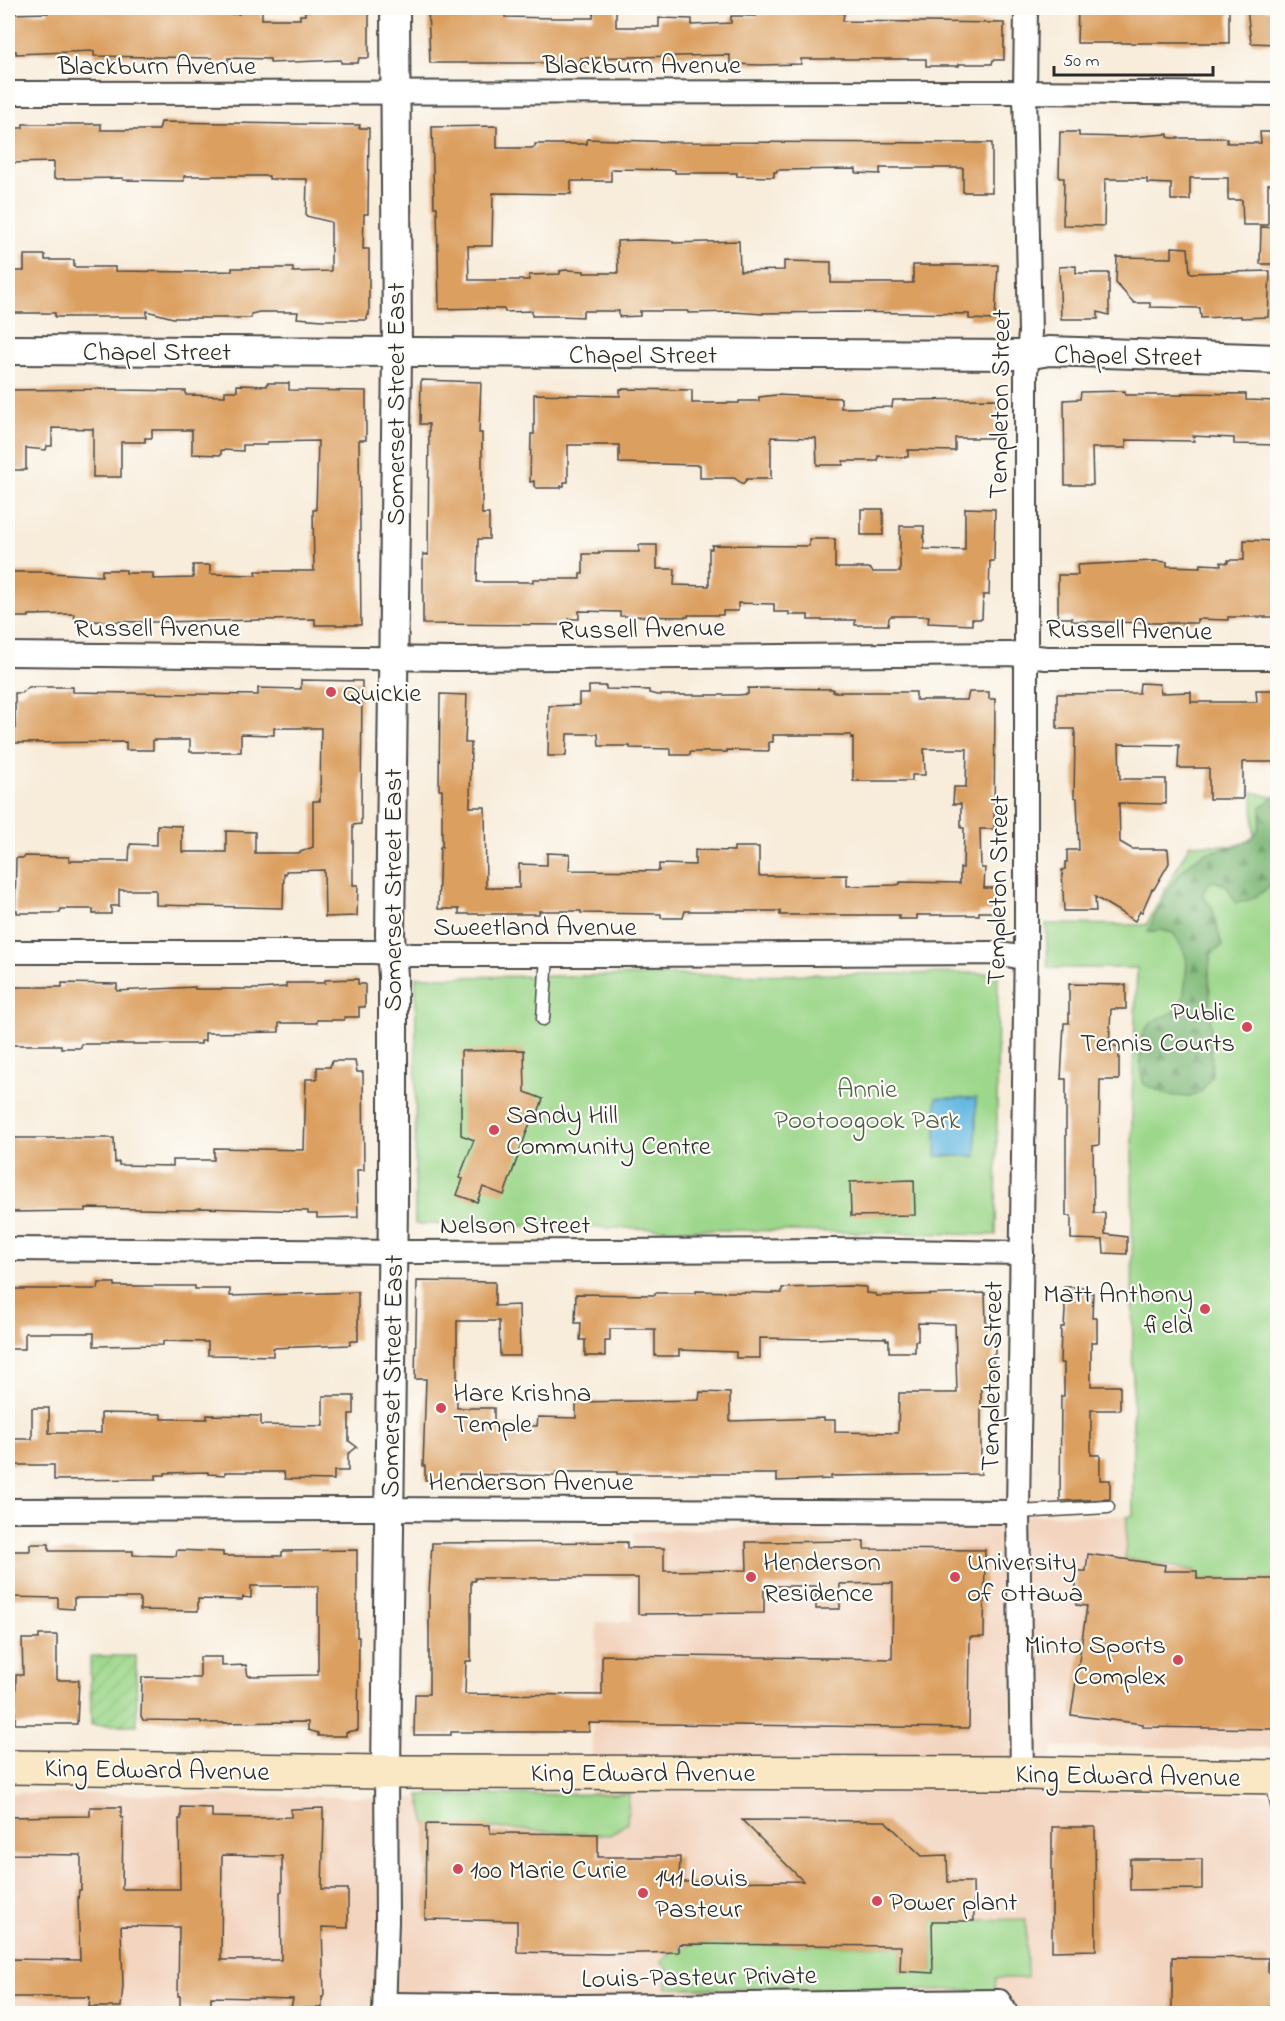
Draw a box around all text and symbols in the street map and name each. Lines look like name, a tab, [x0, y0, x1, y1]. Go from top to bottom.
scale bar	[1054, 39, 1213, 77]
street label: Blackburn Avenue	[542, 47, 742, 86]
street label: Blackburn Avenue	[57, 48, 257, 87]
text: 50 m	[1063, 49, 1100, 75]
street label: Somerset Street East	[378, 283, 417, 526]
street label: Templeton Street	[980, 309, 1023, 499]
street label: Chapel Street	[83, 334, 231, 373]
street label: Chapel Street	[569, 337, 717, 376]
street label: Chapel Street	[1053, 337, 1202, 378]
street label: Russell Avenue	[74, 610, 241, 649]
street label: Russell Avenue	[558, 610, 726, 651]
street label: Russell Avenue	[1045, 611, 1213, 652]
place label: Quickie	[343, 675, 422, 714]
marker: Quickie	[324, 685, 338, 699]
street label: Somerset Street East	[375, 769, 414, 1012]
street label: Templeton Street	[978, 795, 1021, 985]
street label: Sweetland Avenue	[433, 909, 638, 948]
place label: Public Tennis Courts	[1080, 994, 1235, 1064]
marker: Public Tennis Courts	[1240, 1020, 1254, 1034]
park label: Annie Pootoogook Park	[774, 1071, 960, 1141]
place label: Sandy Hill Community Centre	[506, 1097, 712, 1167]
marker: Sandy Hill Community Centre	[487, 1123, 501, 1137]
street label: Nelson Street	[440, 1207, 590, 1246]
street label: Somerset Street East	[372, 1254, 415, 1498]
place label: Matt Anthony field	[1043, 1276, 1193, 1346]
street label: Templeton Street	[972, 1281, 1015, 1471]
marker: Matt Anthony field	[1198, 1302, 1212, 1316]
place label: Hare Krishna Temple	[453, 1375, 591, 1445]
marker: Hare Krishna Temple	[434, 1401, 448, 1415]
street label: Henderson Avenue	[428, 1464, 635, 1503]
place label: Henderson Residence	[763, 1544, 881, 1614]
place label: University of Ottawa	[967, 1544, 1083, 1614]
marker: Henderson Residence	[744, 1570, 758, 1584]
marker: University of Ottawa	[948, 1570, 962, 1584]
place label: Minto Sports Complex	[1024, 1627, 1166, 1697]
marker: Minto Sports Complex	[1171, 1653, 1185, 1667]
street label: King Edward Avenue	[44, 1750, 271, 1793]
street label: King Edward Avenue	[530, 1755, 756, 1794]
street label: King Edward Avenue	[1015, 1756, 1242, 1799]
place label: 100 Marie Curie	[470, 1852, 628, 1891]
place label: 141 Louis Pasteur	[655, 1860, 748, 1930]
marker: 100 Marie Curie	[451, 1862, 465, 1876]
place label: Power plant	[889, 1884, 1017, 1923]
marker: 141 Louis Pasteur	[636, 1886, 650, 1900]
marker: Power plant	[870, 1894, 884, 1908]
street label: Louis-Pasteur Private	[581, 1957, 818, 2000]

